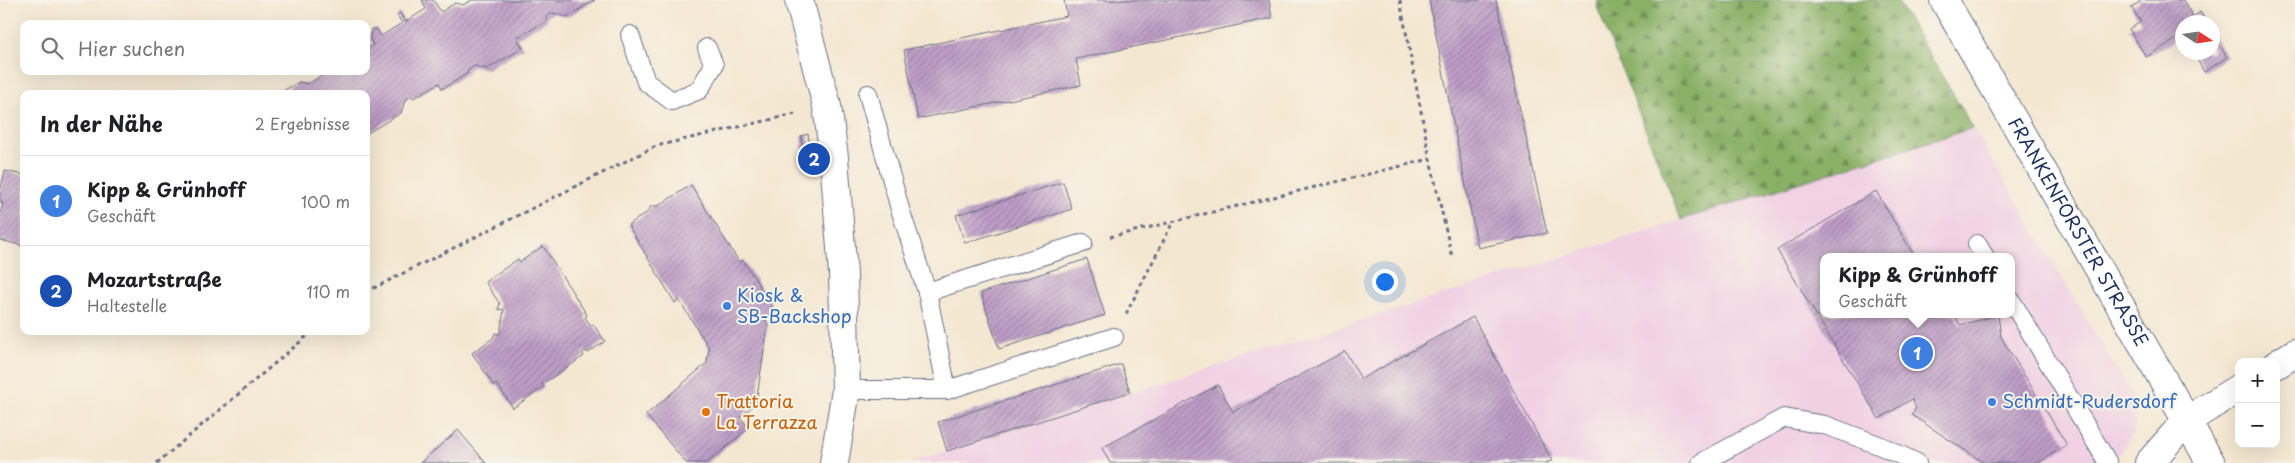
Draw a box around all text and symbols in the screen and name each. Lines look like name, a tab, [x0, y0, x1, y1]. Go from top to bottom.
north arrow	[2175, 15, 2220, 60]
search box	[20, 20, 370, 75]
icon: search	[38, 34, 66, 62]
text: Hier suchen	[78, 34, 185, 62]
text: In der Nähe	[40, 107, 162, 139]
text: 2 Ergebnisse	[255, 111, 350, 135]
street label: FRANKENFORSTER STRASSE	[2002, 112, 2156, 351]
pin: 2	[798, 140, 830, 178]
text: Kipp & Grünhoff	[87, 175, 246, 203]
text: 1	[52, 189, 60, 213]
text: 100 m	[301, 189, 350, 213]
text: Geschäft	[87, 203, 156, 227]
popup	[1820, 253, 2015, 318]
text: Kipp & Grünhoff	[1838, 260, 1997, 288]
text: Mozartstraße	[87, 265, 222, 293]
your location	[1372, 269, 1398, 295]
text: 2	[50, 279, 62, 303]
text: 110 m	[307, 279, 350, 303]
place label: Kiosk & SB-Backshop	[737, 281, 852, 329]
text: Geschäft	[1838, 288, 1907, 312]
text: Haltestelle	[87, 293, 167, 317]
marker: Kiosk & SB-Backshop	[721, 300, 733, 312]
pin: 1	[1901, 334, 1933, 372]
map controls	[2235, 358, 2280, 448]
button: +	[2235, 358, 2280, 403]
place label: Trattoria La Terrazza	[716, 387, 817, 435]
place label: Schmidt-Rudersdorf	[2002, 387, 2178, 414]
marker: Schmidt-Rudersdorf	[1986, 396, 1998, 408]
button: −	[2235, 403, 2280, 448]
marker: Trattoria La Terrazza	[700, 406, 712, 418]

